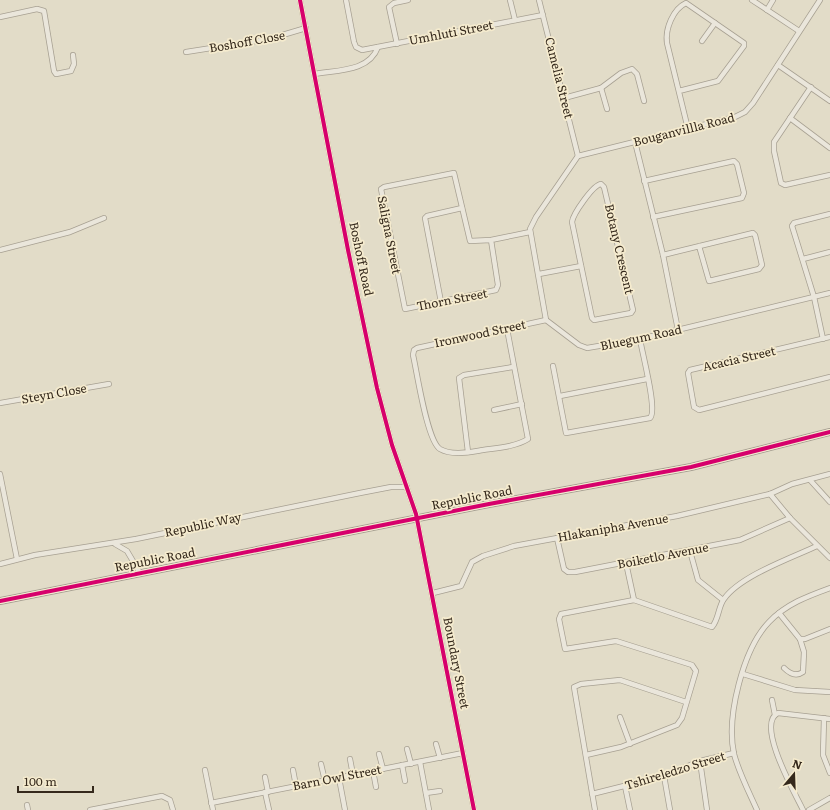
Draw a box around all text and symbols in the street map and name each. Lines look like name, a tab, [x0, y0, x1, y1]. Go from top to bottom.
street label: Umhluti Street	[407, 15, 495, 49]
street label: Boshoff Close	[207, 25, 286, 57]
street label: Camelia Street	[541, 35, 579, 121]
street label: Bouganvillla Road	[631, 108, 737, 150]
street label: Saligna Street	[374, 194, 406, 276]
street label: Botany Crescent	[601, 202, 639, 296]
street label: Boshoff Road	[345, 220, 379, 298]
street label: Thorn Street	[415, 283, 489, 315]
street label: Ironwood Street	[432, 315, 527, 352]
street label: Bluegum Road	[598, 319, 684, 354]
street label: Acacia Street	[701, 341, 777, 375]
street label: Steyn Close	[20, 378, 88, 408]
street label: Republic Road	[430, 480, 514, 514]
street label: Republic Way	[163, 507, 243, 541]
street label: Hlakanipha Avenue	[556, 508, 670, 546]
street label: Boiketlo Avenue	[616, 537, 710, 573]
street label: Republic Road	[113, 542, 197, 576]
street label: Boundary Street	[439, 615, 475, 711]
street label: Tshireledzo Street	[622, 746, 727, 794]
north arrow	[774, 754, 814, 794]
text: N	[791, 755, 805, 773]
street label: Barn Owl Street	[291, 760, 383, 794]
scale bar	[18, 768, 93, 794]
text: 100 m	[24, 772, 57, 790]

